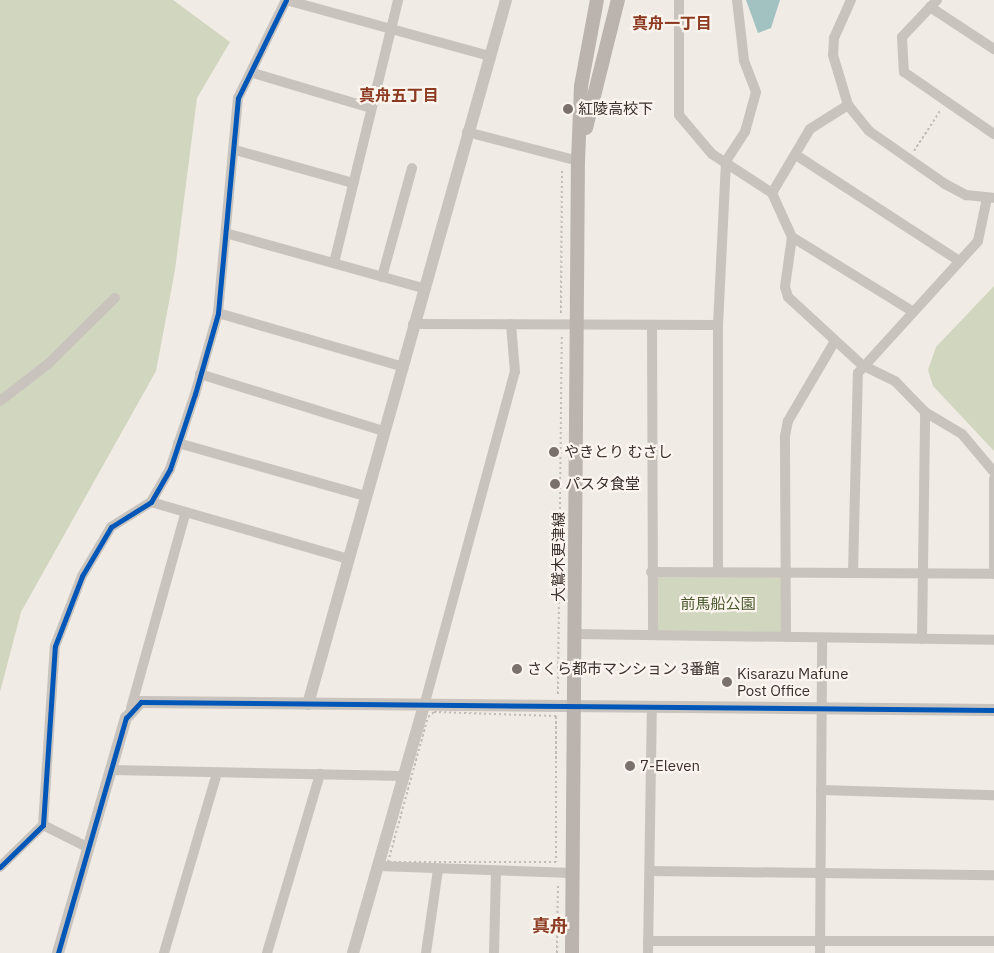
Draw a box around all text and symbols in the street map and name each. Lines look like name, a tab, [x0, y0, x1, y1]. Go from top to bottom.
district label: 真舟一丁目	[632, 13, 712, 33]
district label: 真舟五丁目	[359, 85, 439, 105]
place label: 紅陵高校下	[578, 100, 653, 118]
marker: 紅陵高校下	[562, 103, 574, 115]
place label: やきとり むさし	[564, 443, 673, 461]
marker: やきとり むさし	[548, 446, 560, 458]
place label: パスタ食堂	[565, 475, 640, 493]
marker: パスタ食堂	[549, 478, 561, 490]
street label: 大鷲木更津線	[550, 512, 568, 602]
park label: 前馬船公園	[681, 595, 755, 613]
place label: さくら都市マンション 3番館	[527, 660, 720, 678]
marker: さくら都市マンション 3番館	[511, 663, 523, 675]
place label: Kisarazu Mafune Post Office	[737, 664, 848, 699]
marker: Kisarazu Mafune Post Office	[721, 676, 733, 688]
place label: 7-Eleven	[640, 757, 700, 775]
marker: 7-Eleven	[624, 760, 636, 772]
district label: 真舟	[532, 915, 568, 937]

